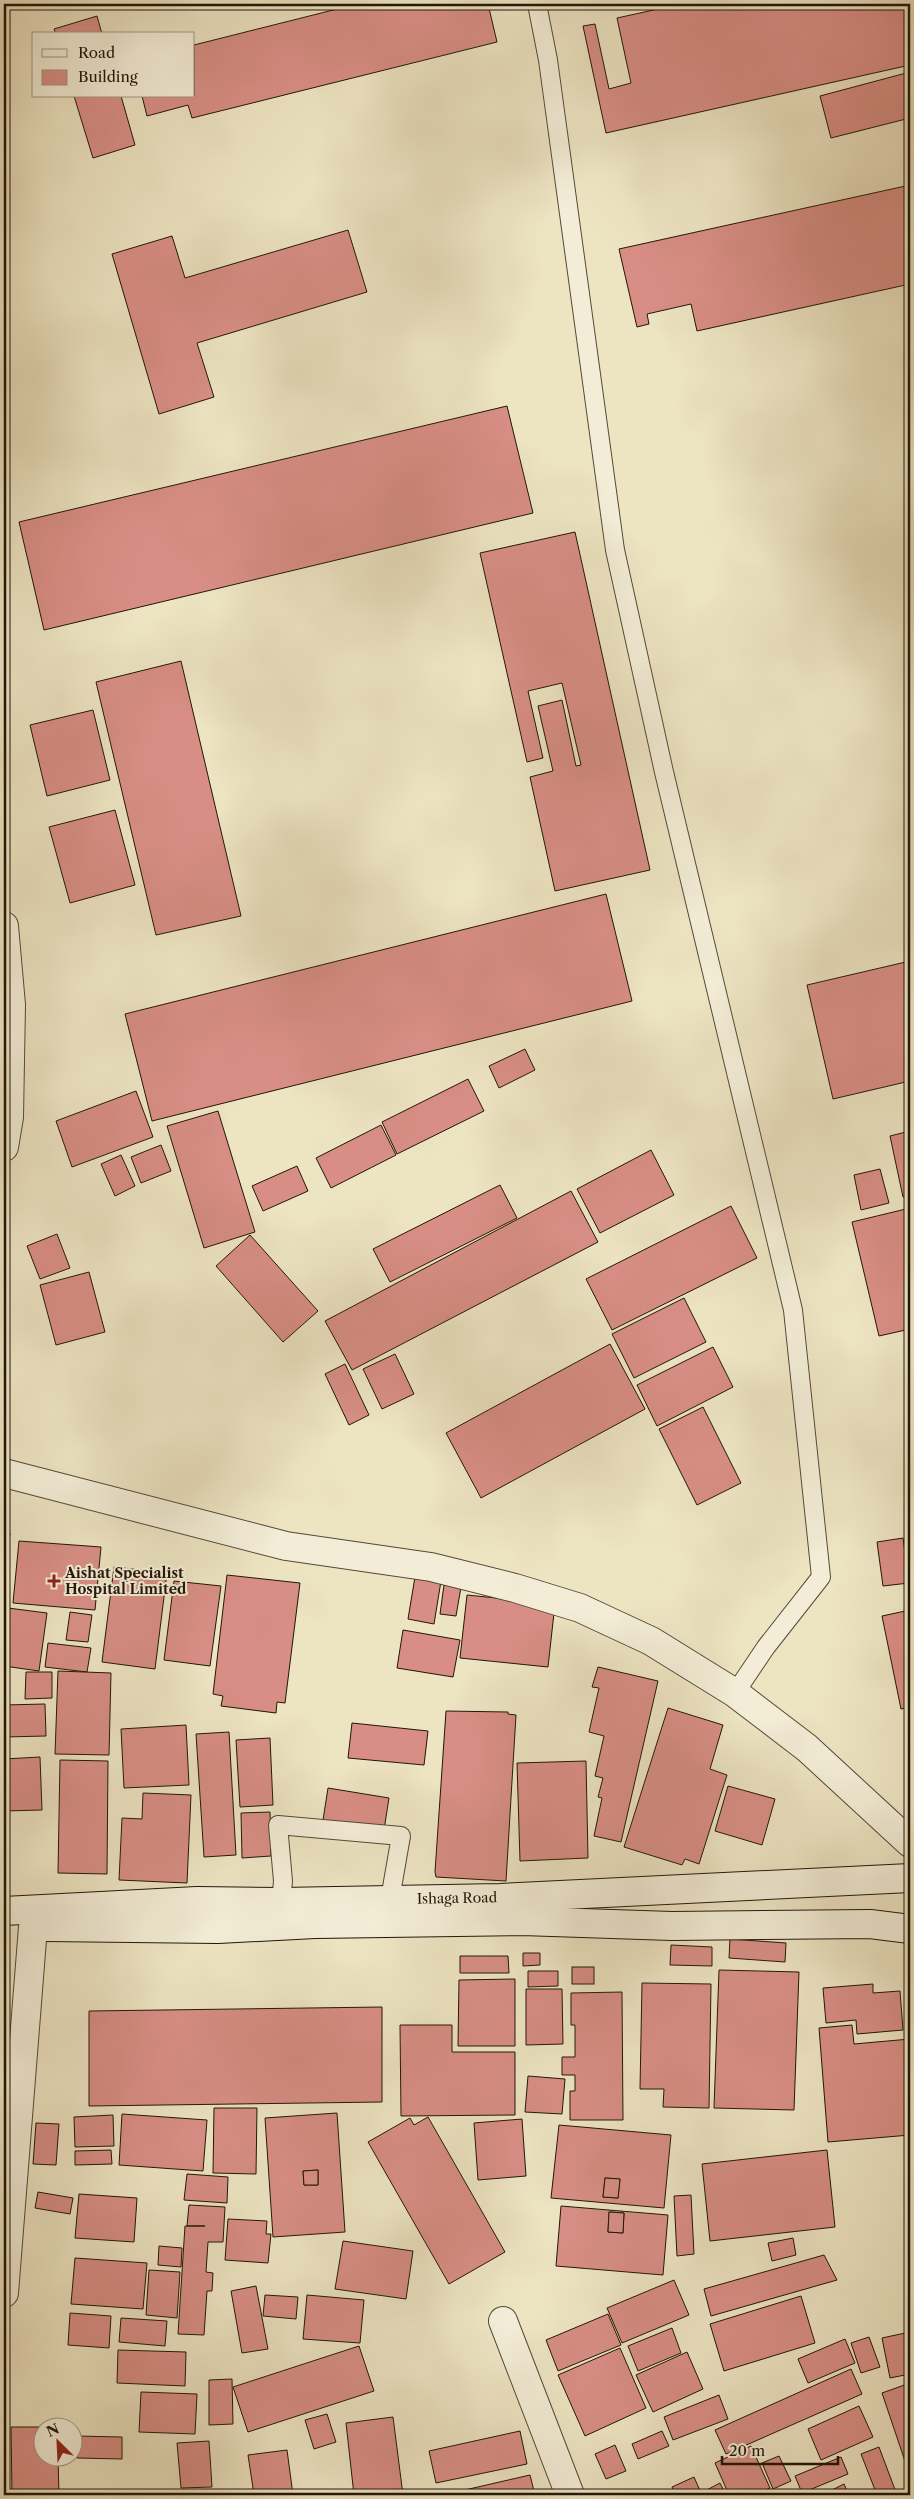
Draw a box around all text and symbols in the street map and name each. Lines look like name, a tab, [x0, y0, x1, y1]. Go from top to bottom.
legend	[32, 32, 195, 98]
text: Road	[78, 43, 115, 62]
text: Building	[78, 67, 138, 86]
place label: Aishat Specialist Hospital Limited	[64, 1564, 187, 1598]
marker: Aishat Specialist Hospital Limited	[47, 1574, 61, 1588]
street label: Ishaga Road	[417, 1888, 498, 1908]
north arrow	[32, 2416, 82, 2466]
text: N	[43, 2419, 62, 2441]
scale bar	[722, 2434, 838, 2466]
text: 20 m	[729, 2441, 765, 2460]

